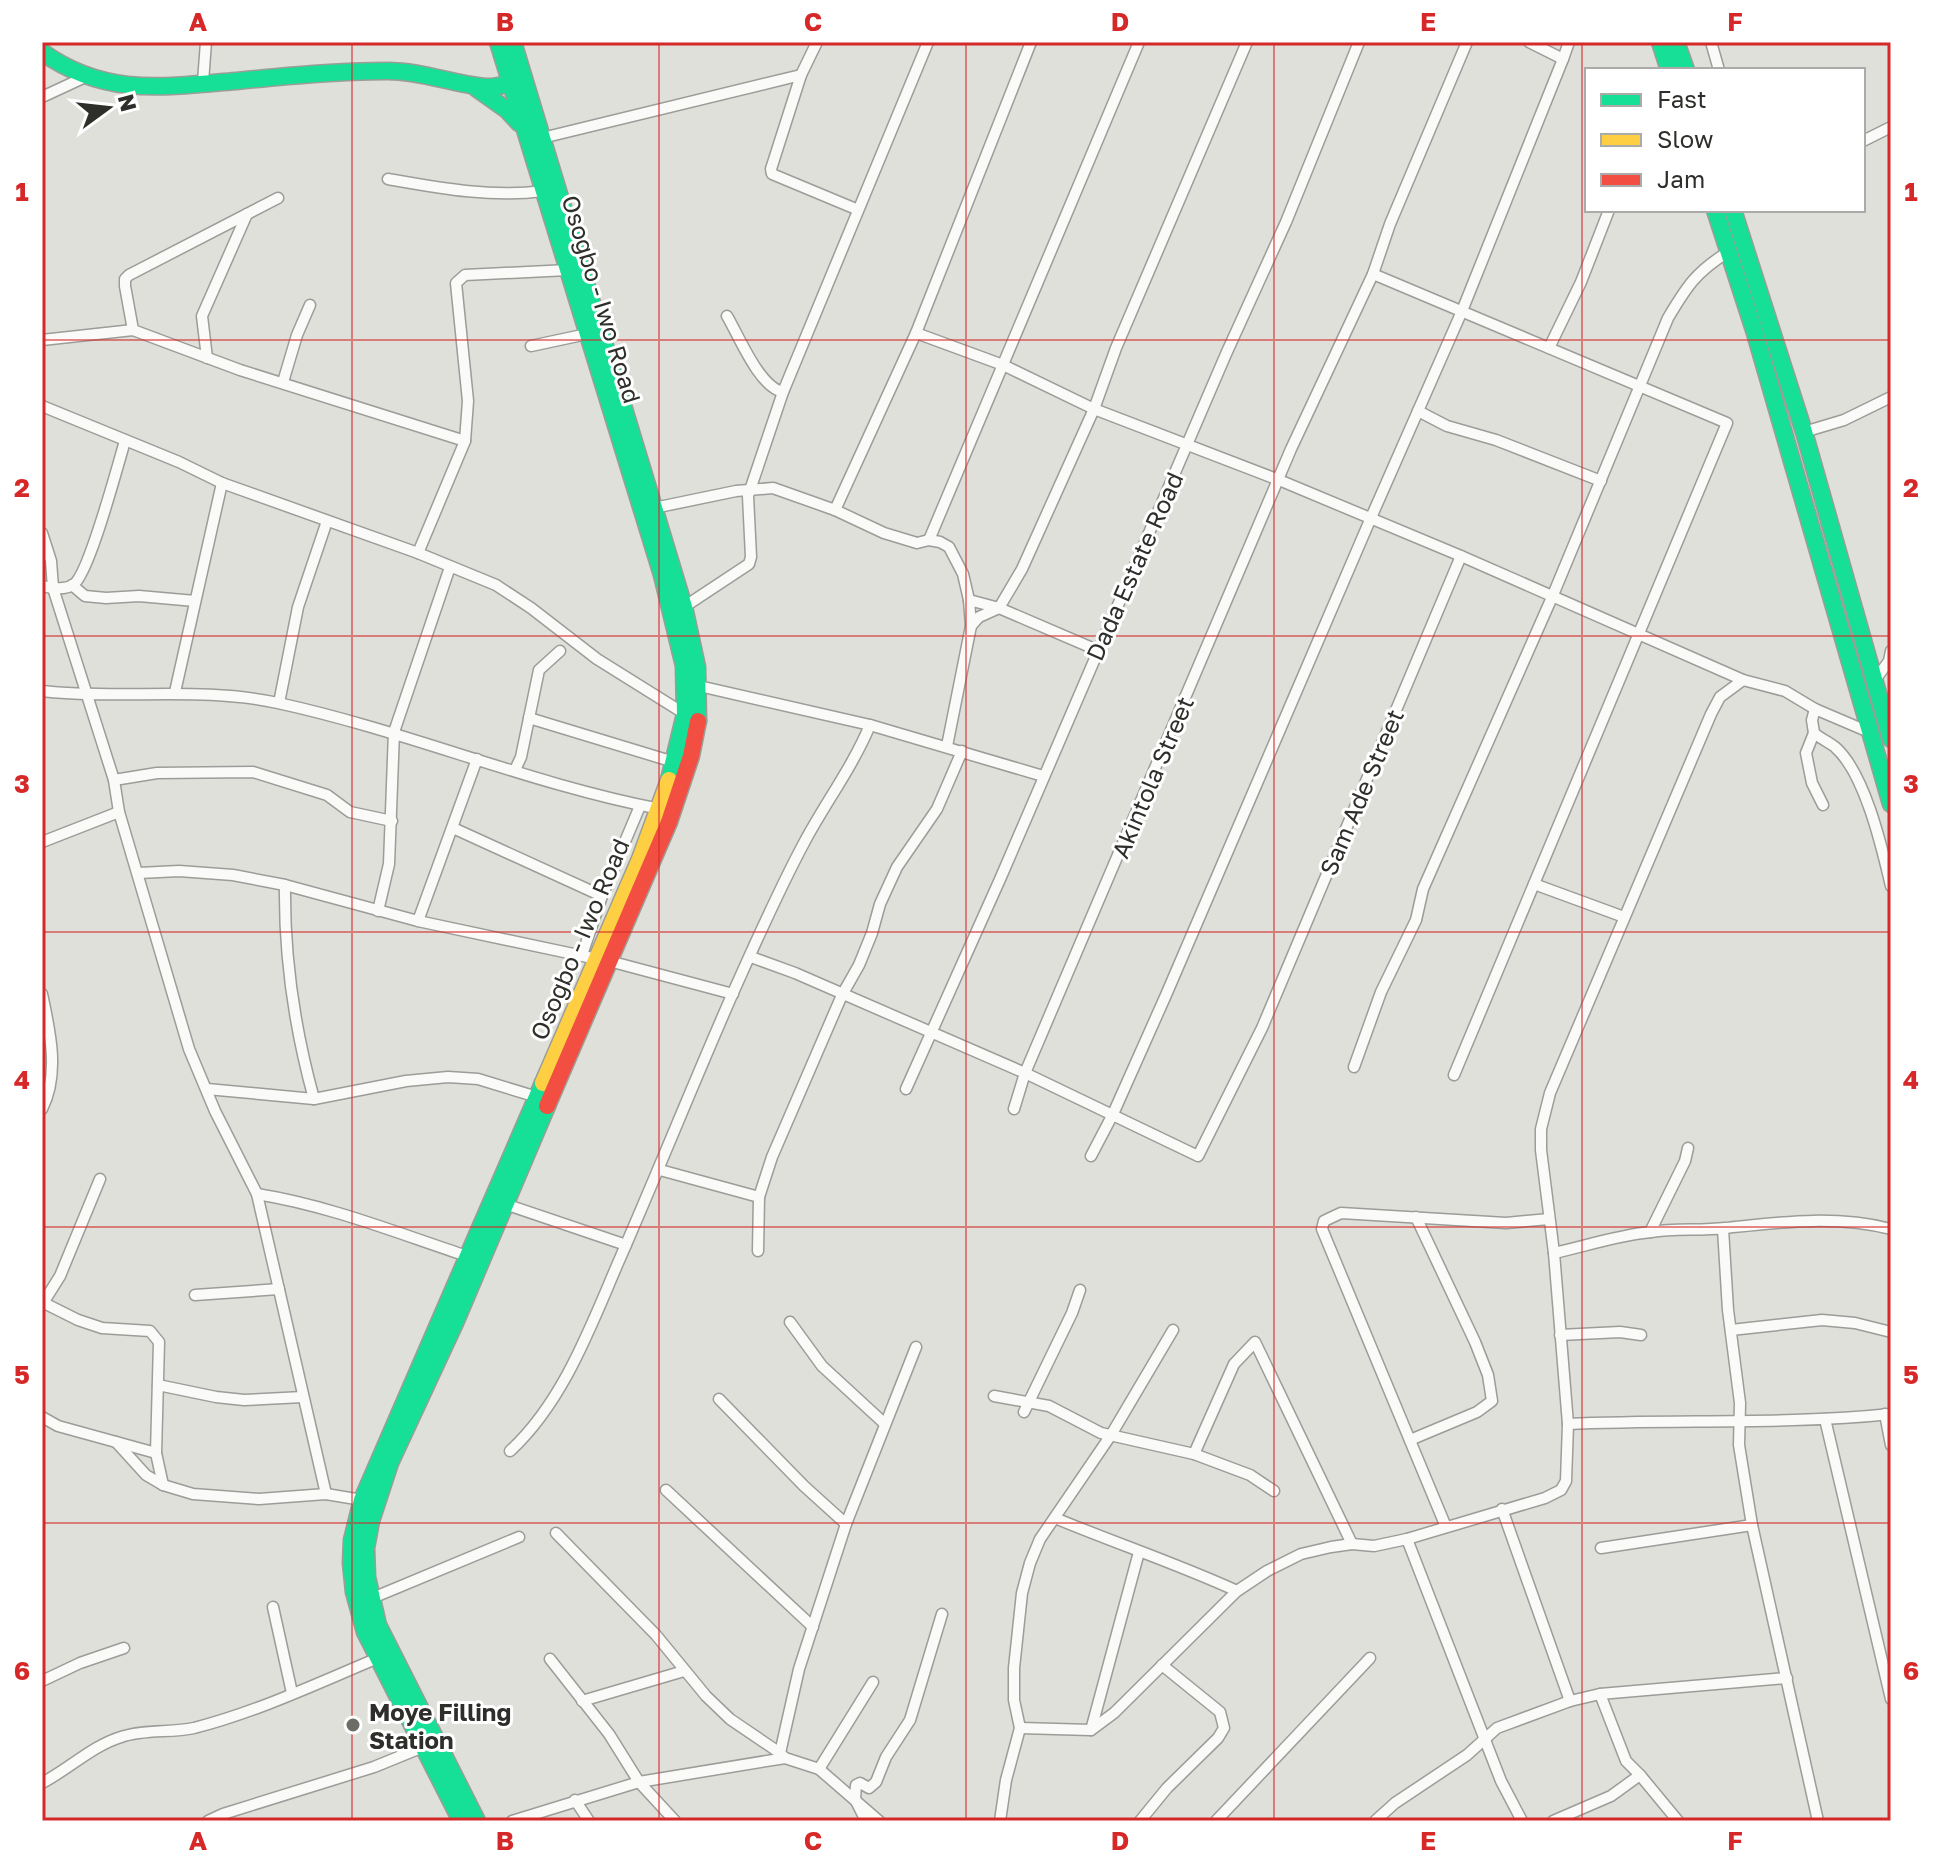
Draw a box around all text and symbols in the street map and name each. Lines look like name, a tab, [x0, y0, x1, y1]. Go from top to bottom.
text: A	[189, 6, 208, 37]
text: B	[496, 6, 514, 37]
text: C	[804, 6, 822, 37]
text: D	[1111, 6, 1129, 37]
text: E	[1420, 6, 1436, 37]
text: F	[1727, 6, 1743, 37]
north arrow	[68, 68, 148, 148]
legend	[1585, 68, 1865, 212]
text: Fast	[1657, 84, 1707, 113]
text: N	[113, 91, 143, 114]
text: Slow	[1657, 124, 1713, 153]
text: Jam	[1657, 164, 1705, 193]
text: 1	[15, 176, 29, 207]
text: 1	[1904, 176, 1918, 207]
street label: Osogbo - Iwo Road	[557, 192, 647, 406]
street label: Dada Estate Road	[1079, 467, 1189, 665]
text: 2	[14, 472, 30, 503]
text: 2	[1903, 472, 1919, 503]
street label: Akintola Street	[1105, 692, 1199, 862]
street label: Sam Ade Street	[1313, 705, 1409, 879]
text: 3	[14, 768, 30, 799]
text: 3	[1903, 768, 1919, 799]
street label: Osogbo - Iwo Road	[523, 834, 635, 1044]
text: 4	[14, 1064, 30, 1095]
text: 4	[1903, 1064, 1919, 1095]
text: 5	[14, 1359, 30, 1390]
text: 5	[1903, 1359, 1919, 1390]
text: 6	[14, 1655, 30, 1686]
text: 6	[1903, 1655, 1919, 1686]
place label: Moye Filling Station	[369, 1697, 511, 1754]
marker: Moye Filling Station	[344, 1716, 362, 1734]
text: A	[189, 1825, 208, 1856]
text: B	[496, 1825, 514, 1856]
text: C	[804, 1825, 822, 1856]
text: D	[1111, 1825, 1129, 1856]
text: E	[1420, 1825, 1436, 1856]
text: F	[1727, 1825, 1743, 1856]

